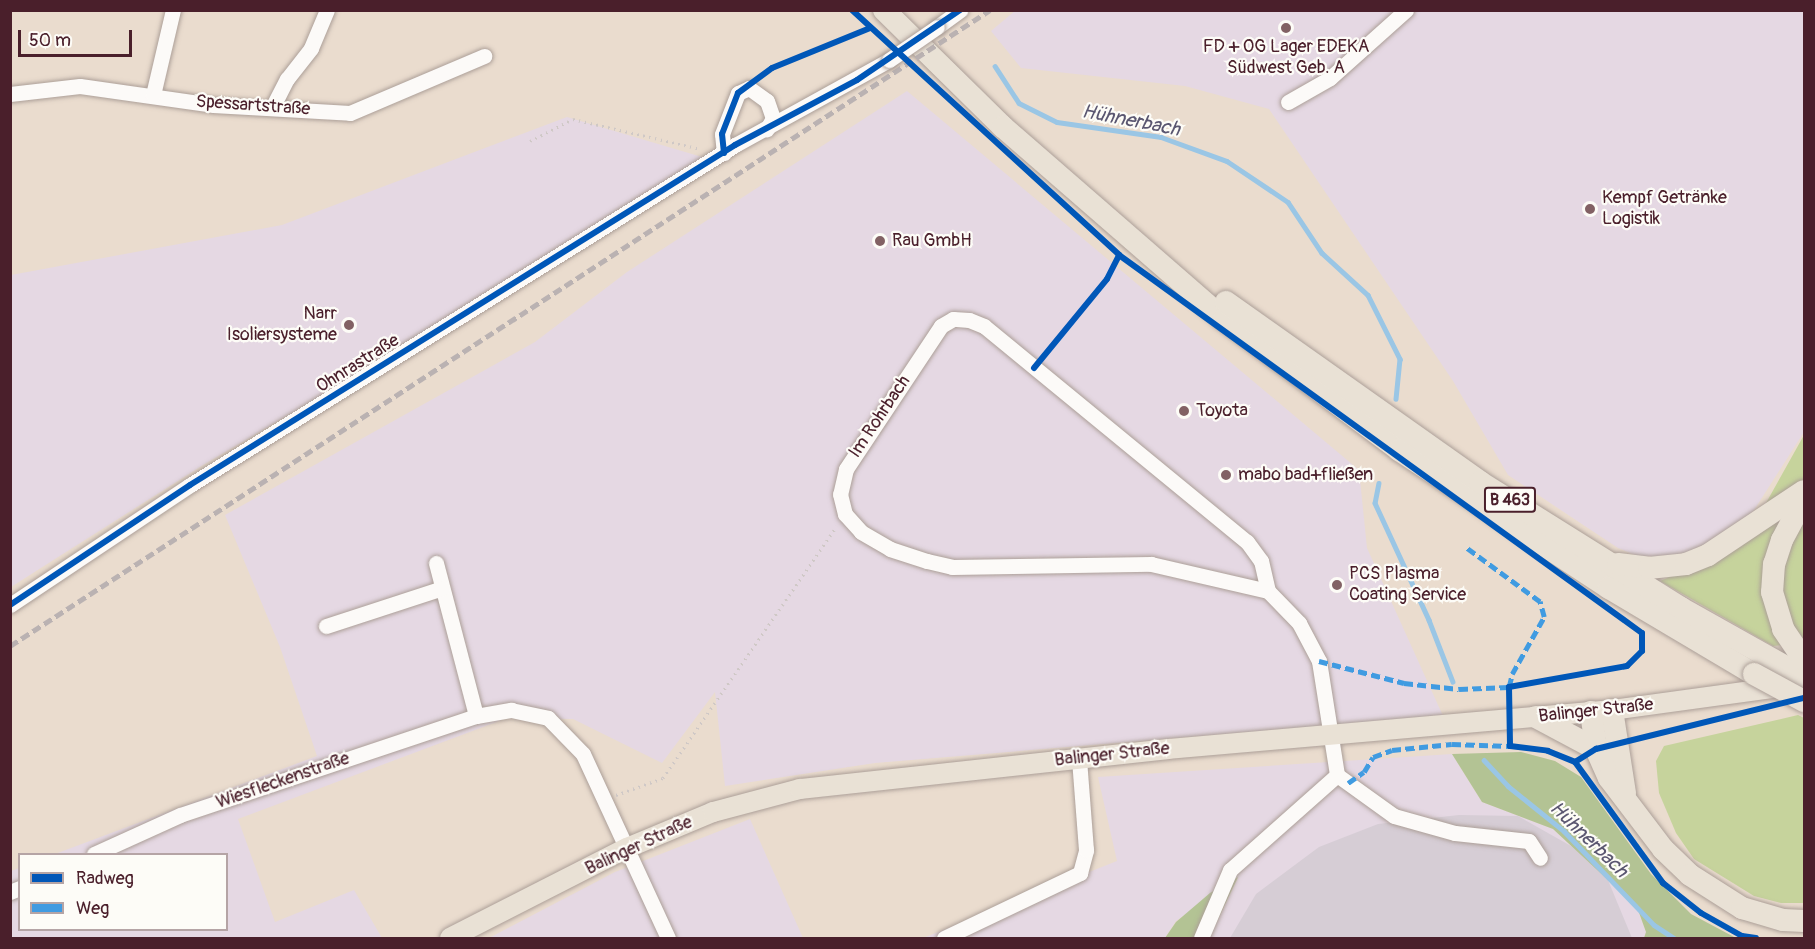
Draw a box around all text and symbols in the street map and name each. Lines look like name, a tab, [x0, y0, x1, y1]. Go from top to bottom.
scale bar	[21, 18, 135, 56]
marker: FD + OG Lager EDEKA Südwest Geb. A	[1279, 21, 1293, 35]
text: 50 m	[29, 29, 71, 52]
place label: FD + OG Lager EDEKA Südwest Geb. A	[1203, 37, 1369, 80]
street label: Spessartstraße	[195, 91, 311, 121]
water label: Hühnerbach	[1080, 99, 1182, 141]
place label: Kempf Getränke Logistik	[1602, 188, 1727, 230]
marker: Kempf Getränke Logistik	[1583, 202, 1597, 216]
place label: Rau GmbH	[892, 230, 972, 252]
marker: Rau GmbH	[873, 234, 887, 248]
place label: Narr Isoliersysteme	[227, 304, 337, 346]
marker: Narr Isoliersysteme	[342, 318, 356, 332]
street label: Ohnrastraße	[313, 330, 403, 398]
street label: Im Rohrbach	[845, 372, 915, 462]
place label: Toyota	[1196, 400, 1248, 422]
marker: Toyota	[1177, 404, 1191, 418]
place label: mabo bad+fließen	[1238, 464, 1373, 486]
marker: mabo bad+fließen	[1219, 468, 1233, 482]
road number: B 463	[1483, 487, 1537, 513]
place label: PCS Plasma Coating Service	[1349, 564, 1466, 606]
marker: PCS Plasma Coating Service	[1330, 578, 1344, 592]
street label: Balinger Straße	[1537, 694, 1655, 728]
street label: Balinger Straße	[1053, 738, 1171, 772]
street label: Wiesfleckenstraße	[213, 748, 353, 814]
water label: Hühnerbach	[1545, 796, 1633, 882]
street label: Balinger Straße	[582, 812, 696, 880]
legend	[18, 853, 228, 931]
text: Radweg	[76, 867, 134, 890]
text: Weg	[76, 897, 109, 920]

